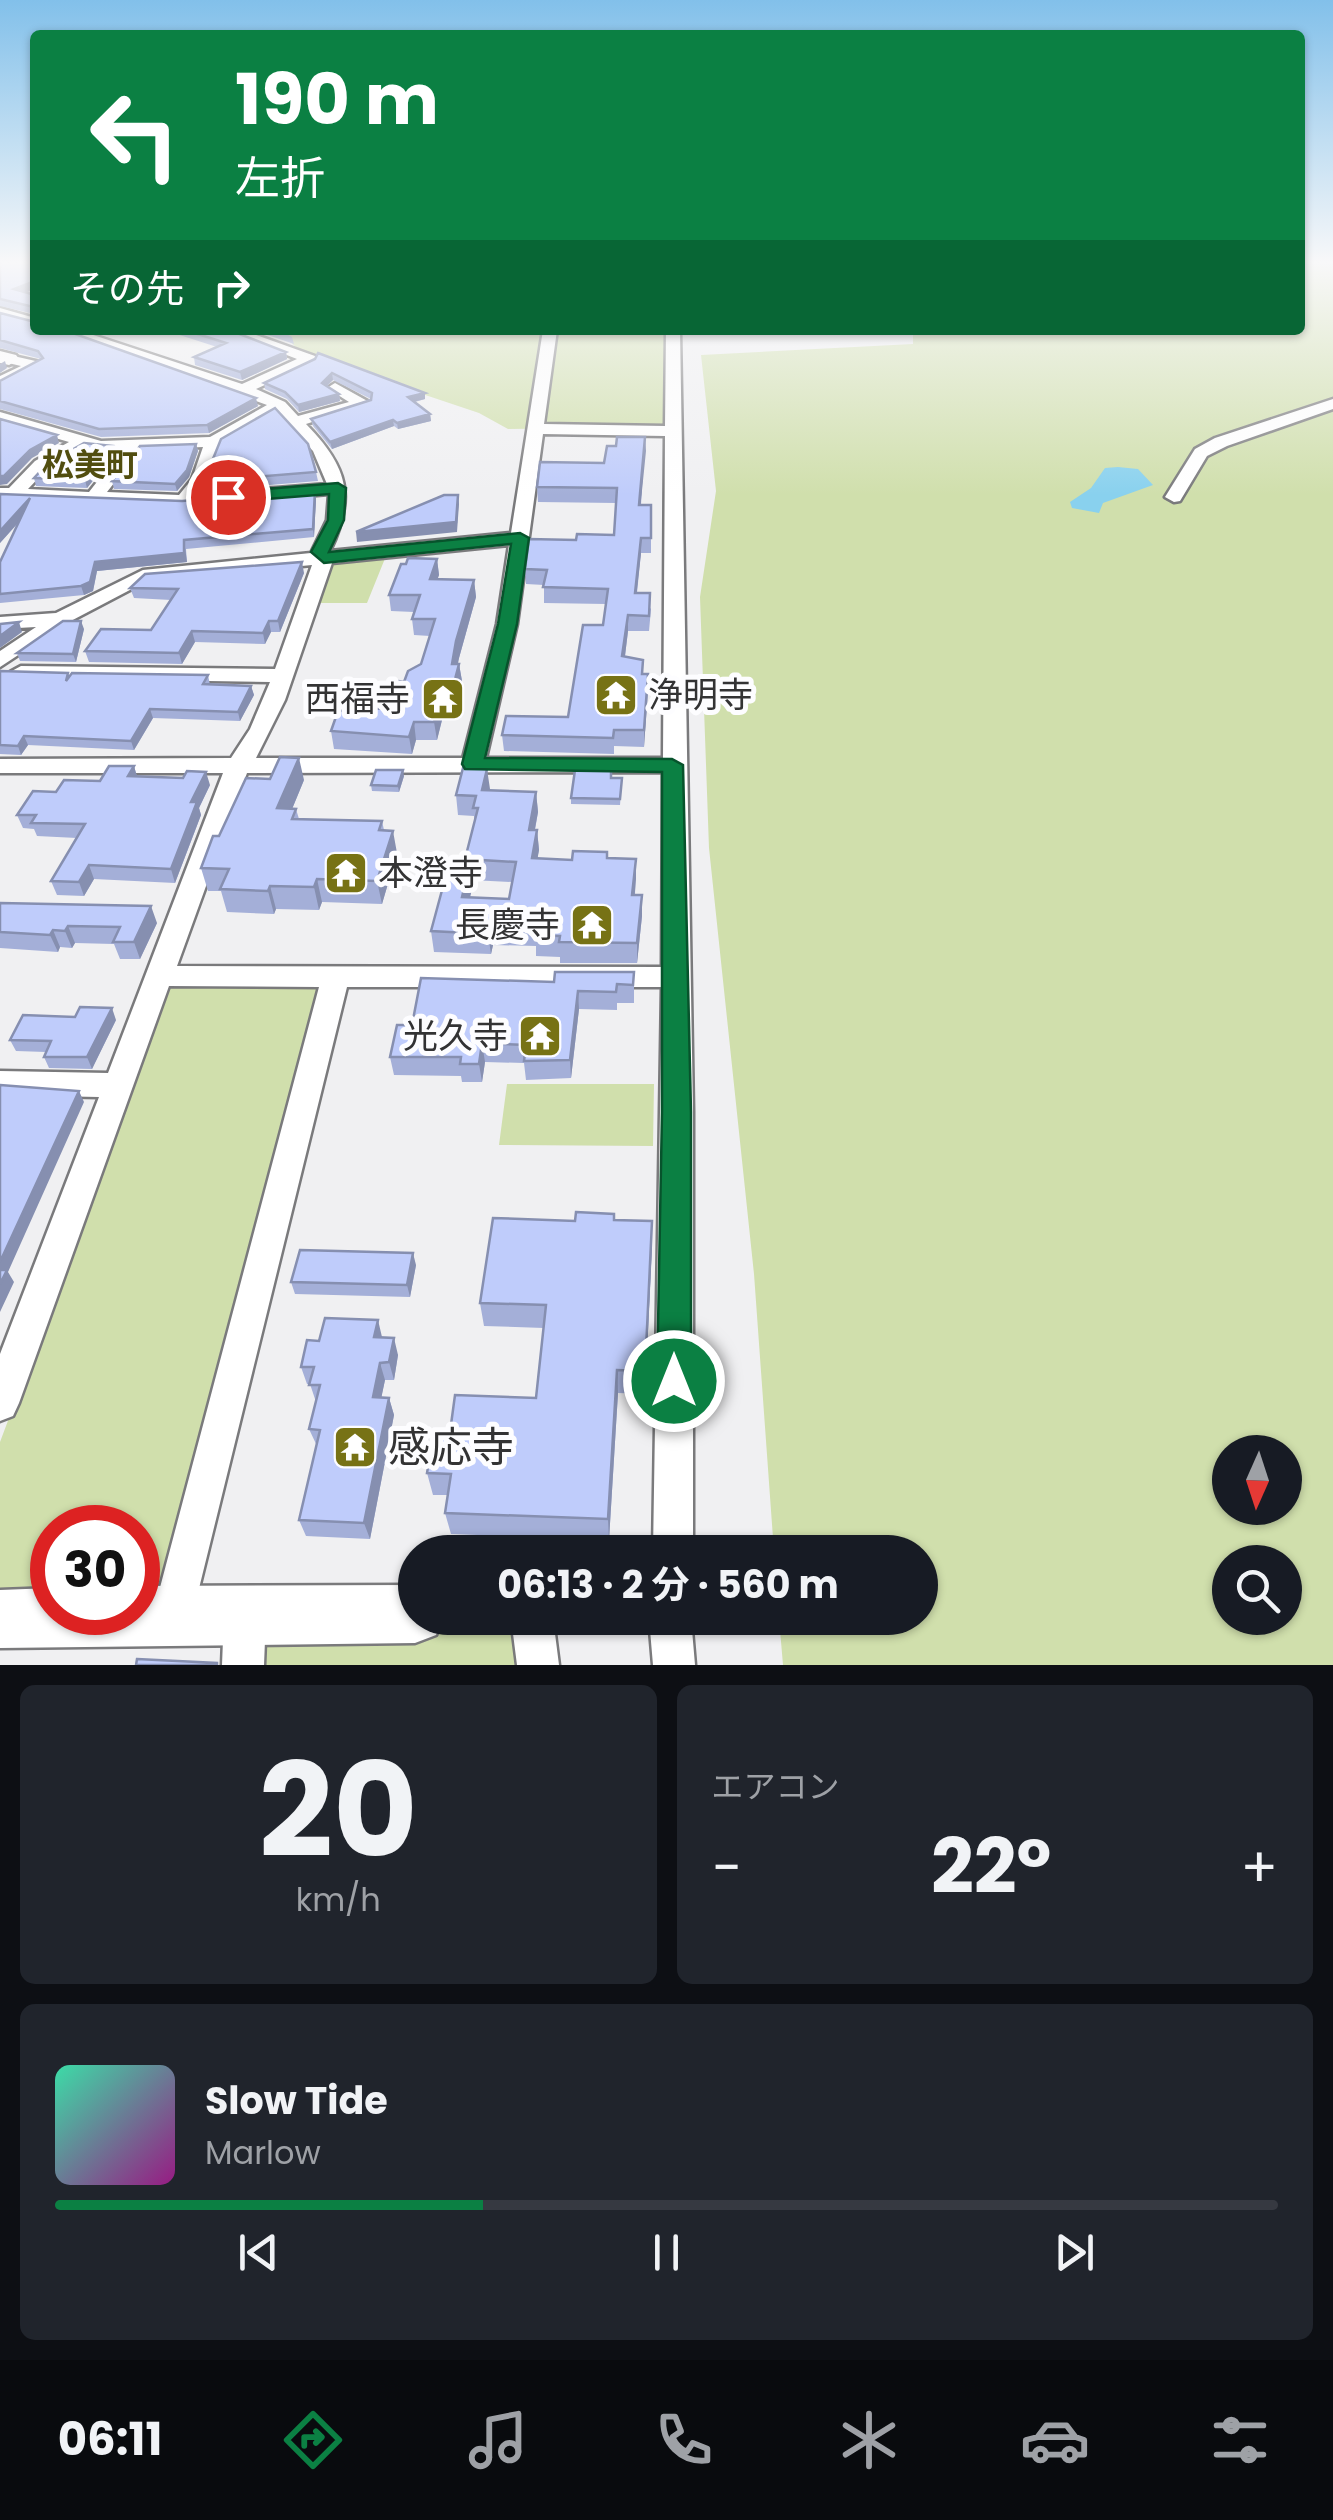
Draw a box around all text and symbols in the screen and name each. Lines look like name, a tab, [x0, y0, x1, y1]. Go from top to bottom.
text: 190 m	[235, 50, 439, 149]
icon: left	[70, 70, 200, 200]
text: 左折	[235, 147, 325, 210]
icon: right	[204, 260, 259, 315]
text: その先	[70, 262, 184, 315]
district label: 松美町	[42, 442, 138, 487]
pin	[186, 455, 271, 540]
icon: arrive	[201, 470, 256, 525]
place label: 浄明寺	[648, 670, 753, 719]
temple icon: 浄明寺	[593, 672, 639, 718]
place label: 西福寺	[305, 674, 410, 723]
temple icon: 西福寺	[420, 676, 466, 722]
place label: 本澄寺	[378, 848, 483, 897]
temple icon: 本澄寺	[323, 850, 369, 896]
place label: 長慶寺	[455, 900, 560, 949]
temple icon: 長慶寺	[569, 902, 615, 948]
place label: 光久寺	[403, 1011, 508, 1060]
temple icon: 光久寺	[517, 1013, 563, 1059]
position arrow	[622, 1329, 726, 1433]
place label: 感応寺	[388, 1418, 514, 1477]
temple icon: 感応寺	[332, 1424, 378, 1470]
north arrow	[1212, 1435, 1302, 1525]
map controls	[1212, 1435, 1302, 1635]
speed limit sign: 30	[30, 1505, 160, 1635]
button: search	[1212, 1545, 1302, 1635]
text: 06:13 · 2 分 · 560 m	[497, 1558, 839, 1611]
text: 20	[259, 1719, 418, 1902]
text: エアコン	[712, 1764, 840, 1809]
text: 22°	[931, 1814, 1051, 1919]
text: −	[712, 1829, 742, 1906]
text: +	[1240, 1829, 1278, 1906]
text: km/h	[296, 1877, 381, 1922]
text: Slow Tide	[205, 2074, 388, 2127]
text: Marlow	[205, 2130, 321, 2175]
icon: previous	[231, 2225, 286, 2280]
icon: pause	[639, 2225, 694, 2280]
icon: next	[1047, 2225, 1102, 2280]
icon: directions	[278, 2405, 348, 2475]
icon: music	[463, 2405, 533, 2475]
icon: phone	[649, 2405, 719, 2475]
icon: climate	[834, 2405, 904, 2475]
icon: car	[1020, 2405, 1090, 2475]
icon: filters	[1205, 2405, 1275, 2475]
text: 06:11	[58, 2408, 162, 2471]

